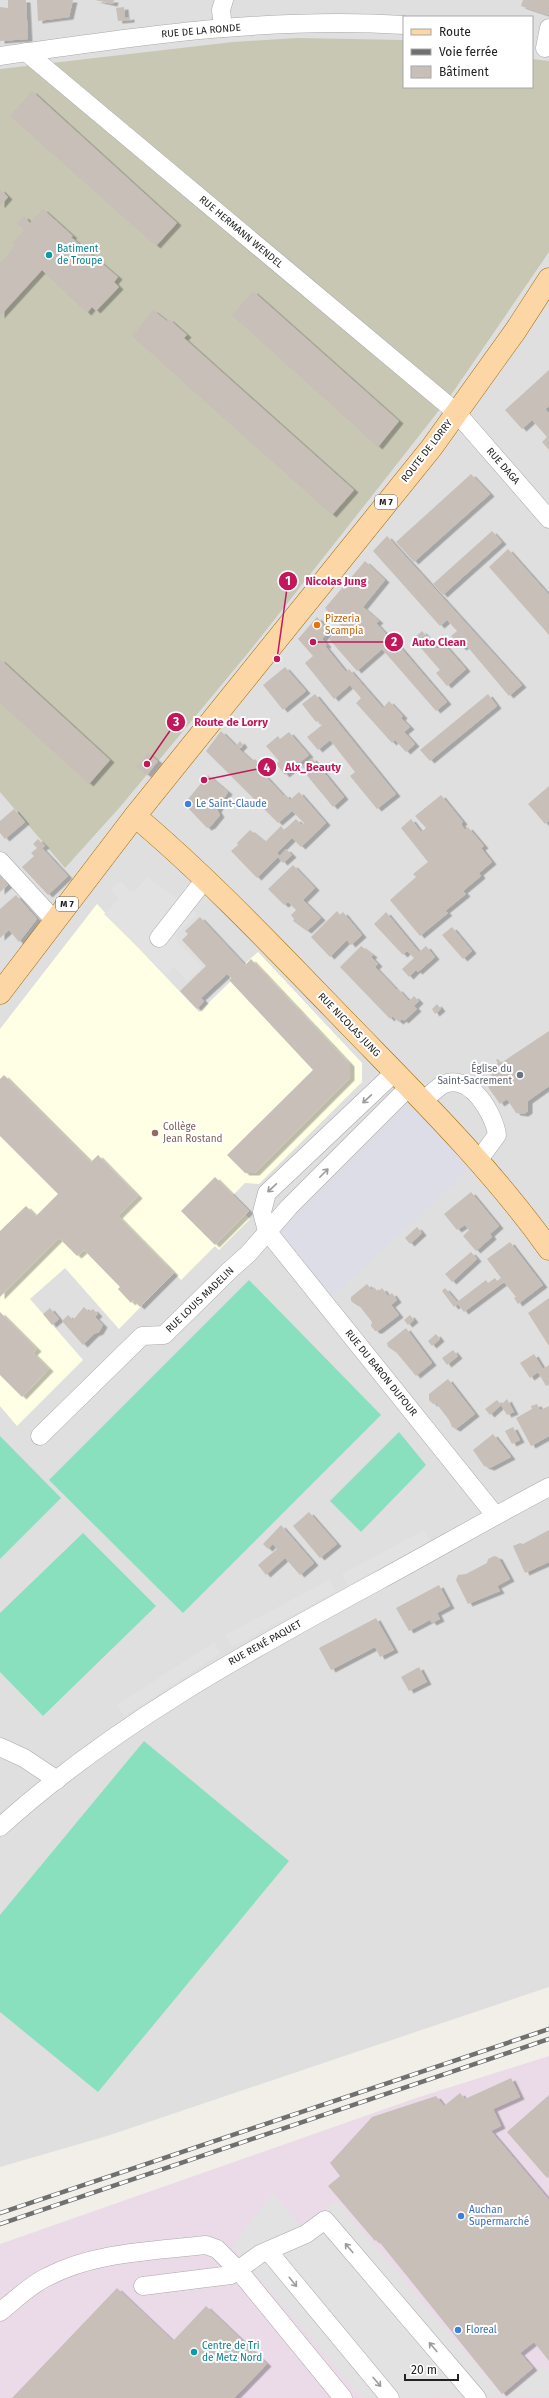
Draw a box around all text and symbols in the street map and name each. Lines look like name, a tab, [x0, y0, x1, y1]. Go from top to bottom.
legend	[403, 16, 533, 88]
street label: RUE DE LA RONDE	[161, 22, 241, 40]
text: Route	[439, 25, 471, 39]
text: Voie ferrée	[439, 45, 498, 59]
text: Bâtiment	[439, 65, 489, 79]
street label: RUE HERMANN WENDEL	[197, 193, 285, 271]
place label: Batiment de Troupe	[57, 243, 103, 267]
marker: Batiment de Troupe	[44, 250, 54, 260]
street label: ROUTE DE LORRY	[399, 417, 455, 485]
street label: RUE DAGA	[484, 445, 522, 487]
road number: M 7	[375, 495, 397, 509]
callout: Nicolas Jung	[278, 569, 375, 592]
text: 1	[285, 574, 291, 588]
text: Nicolas Jung	[305, 575, 367, 588]
place label: Pizzeria Scampia	[325, 613, 363, 637]
marker: Pizzeria Scampia	[312, 620, 322, 630]
callout: Auto Clean	[384, 630, 474, 653]
text: 2	[391, 635, 397, 649]
text: Auto Clean	[411, 636, 466, 649]
callout: Route de Lorry	[166, 711, 275, 734]
text: 3	[172, 715, 179, 729]
text: Route de Lorry	[194, 716, 268, 729]
callout: Alx_Beauty	[257, 756, 349, 779]
text: 4	[264, 761, 271, 775]
text: Alx_Beauty	[284, 761, 341, 774]
place label: Le Saint-Claude	[196, 798, 267, 810]
marker: Le Saint-Claude	[183, 799, 193, 809]
road number: M 7	[56, 897, 78, 911]
street label: RUE NICOLAS JUNG	[315, 991, 383, 1059]
place label: Église du Saint-Sacrement	[437, 1061, 512, 1087]
marker: Église du Saint-Sacrement	[515, 1070, 525, 1080]
one-way arrow	[362, 1094, 372, 1104]
place label: Collège Jean Rostand	[163, 1121, 223, 1145]
marker: Collège Jean Rostand	[150, 1128, 160, 1138]
one-way arrow	[319, 1168, 329, 1178]
one-way arrow	[267, 1184, 277, 1193]
street label: RUE LOUIS MADELIN	[164, 1265, 236, 1335]
street label: RUE DU BARON DUFOUR	[342, 1327, 420, 1419]
street label: RUE RENÉ PAQUET	[225, 1616, 304, 1668]
place label: Auchan Supermarché	[469, 2204, 529, 2228]
marker: Auchan Supermarché	[456, 2211, 466, 2221]
one-way arrow	[345, 2242, 354, 2253]
one-way arrow	[289, 2277, 298, 2287]
place label: Floreal	[466, 2324, 497, 2336]
marker: Floreal	[453, 2325, 463, 2335]
place label: Centre de Tri de Metz Nord	[202, 2340, 262, 2364]
one-way arrow	[429, 2342, 438, 2352]
marker: Centre de Tri de Metz Nord	[189, 2347, 199, 2357]
scale bar	[405, 2356, 458, 2382]
text: 20 m	[411, 2363, 437, 2377]
one-way arrow	[372, 2376, 381, 2387]

